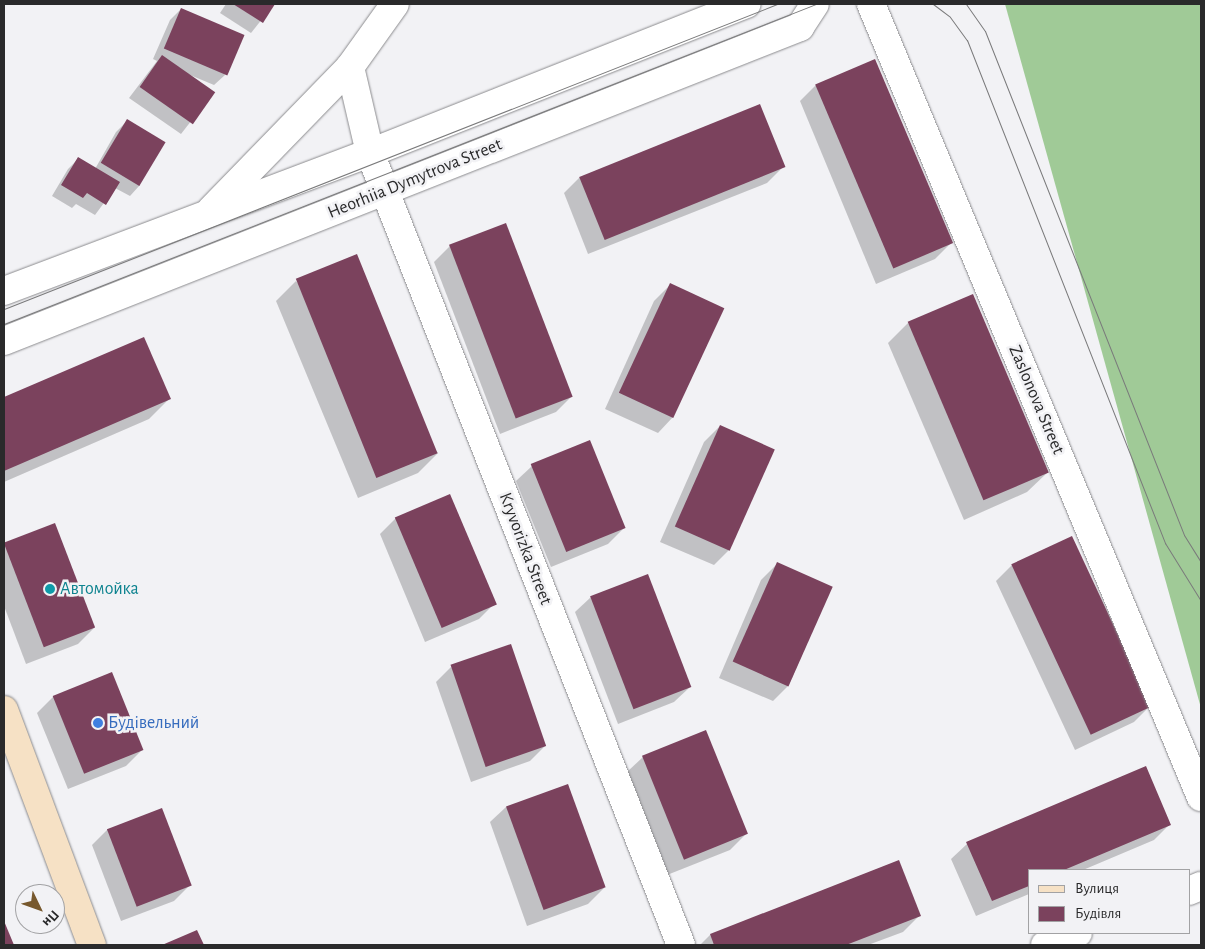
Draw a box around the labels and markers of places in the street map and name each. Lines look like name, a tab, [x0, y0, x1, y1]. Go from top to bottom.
place label: Автомойка	[60, 578, 139, 600]
marker: Автомойка	[44, 583, 56, 595]
place label: Будівельний	[108, 712, 199, 734]
marker: Будівельний	[92, 717, 104, 729]

